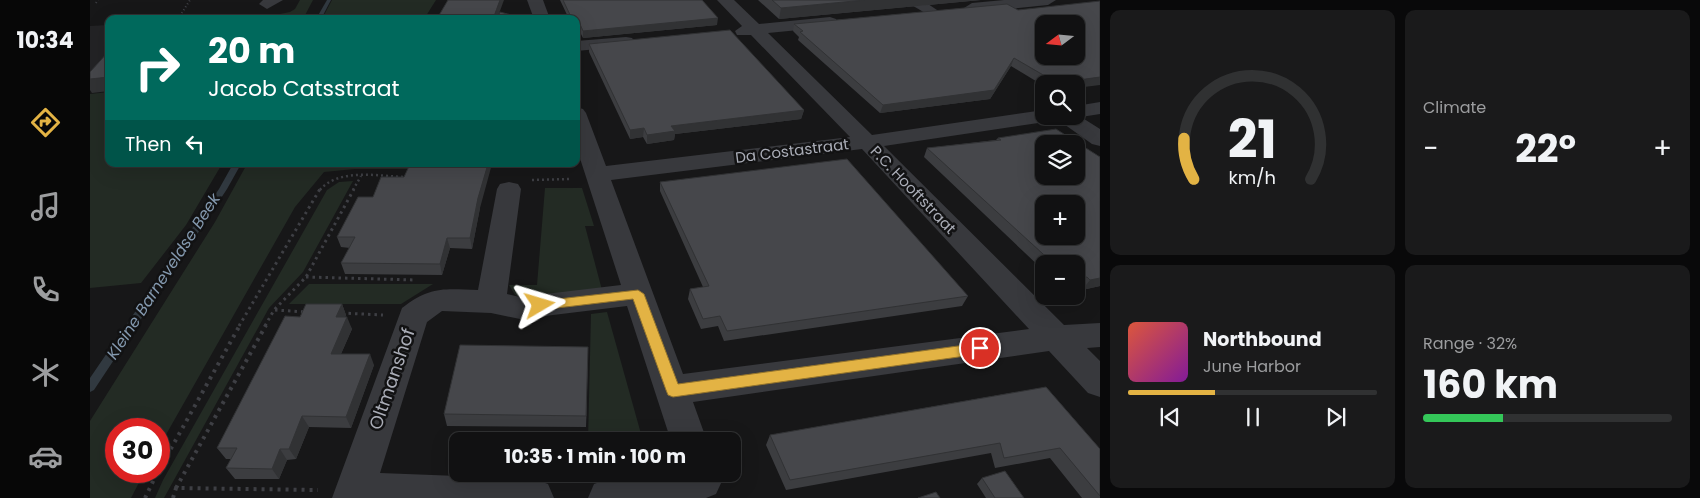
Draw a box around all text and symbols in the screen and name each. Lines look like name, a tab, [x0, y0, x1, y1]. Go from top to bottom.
north arrow	[1035, 15, 1085, 65]
map controls	[1035, 15, 1085, 305]
text: 10:34	[16, 25, 74, 56]
text: 20 m	[208, 26, 295, 75]
icon: right	[125, 35, 190, 100]
text: Jacob Catsstraat	[208, 73, 400, 104]
button: search	[1035, 75, 1085, 125]
text: Climate	[1423, 96, 1486, 119]
text: 21	[1228, 103, 1277, 176]
icon: directions	[28, 105, 63, 140]
text: 22°	[1515, 122, 1576, 175]
text: −	[1423, 129, 1438, 168]
text: +	[1653, 129, 1672, 168]
icon: left	[181, 130, 209, 158]
text: Then	[125, 131, 171, 158]
street label: Da Costastraat	[734, 133, 850, 168]
button: layers	[1035, 135, 1085, 185]
street label: P.C. Hooftstraat	[866, 141, 961, 238]
text: km/h	[1229, 165, 1276, 190]
water label: Kleine Barneveldse Beek	[101, 188, 226, 364]
icon: music	[28, 189, 63, 224]
button: +	[1035, 195, 1085, 245]
button: −	[1035, 255, 1085, 305]
icon: phone	[28, 272, 63, 307]
position arrow	[513, 278, 565, 330]
street label: Oltmanshof	[362, 325, 421, 433]
text: Northbound	[1203, 326, 1322, 353]
pin	[959, 327, 1001, 369]
text: Range · 32%	[1423, 332, 1517, 355]
icon: arrive	[966, 334, 994, 362]
icon: climate	[28, 355, 63, 390]
text: June Harbor	[1203, 355, 1301, 378]
text: 160 km	[1423, 358, 1558, 411]
icon: previous	[1156, 403, 1184, 431]
icon: pause	[1239, 403, 1267, 431]
icon: next	[1322, 403, 1350, 431]
speed limit sign: 30	[105, 418, 170, 483]
icon: car	[28, 439, 63, 474]
text: 10:35 · 1 min · 100 m	[504, 443, 686, 470]

